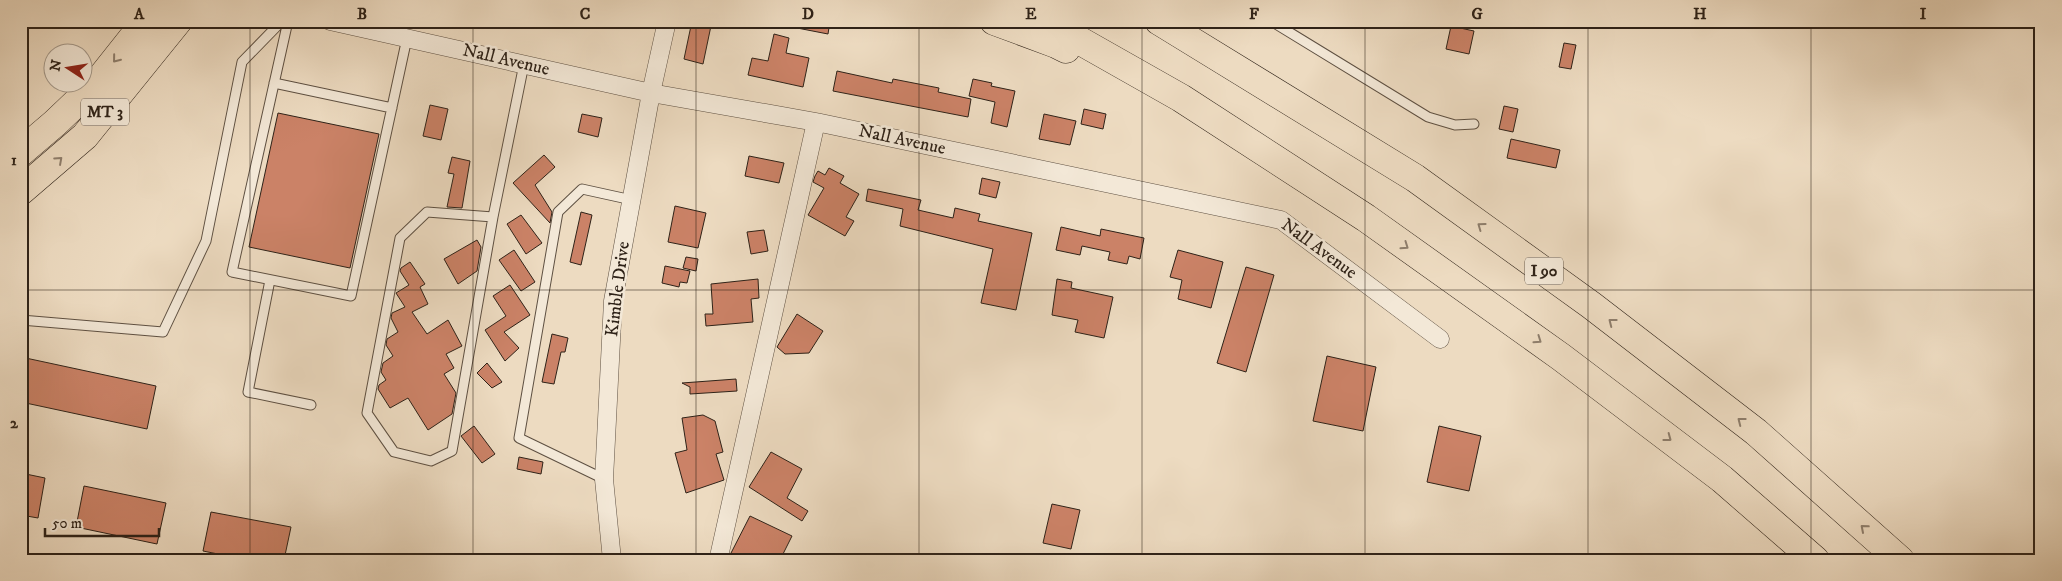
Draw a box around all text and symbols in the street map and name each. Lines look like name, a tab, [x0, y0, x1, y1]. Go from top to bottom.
text: A	[133, 4, 145, 24]
text: B	[357, 4, 367, 24]
text: C	[580, 4, 590, 24]
text: D	[802, 4, 814, 24]
text: E	[1025, 4, 1037, 24]
text: F	[1249, 4, 1259, 24]
text: G	[1471, 4, 1483, 24]
text: H	[1693, 4, 1707, 24]
text: I	[1920, 4, 1927, 24]
street label: Nall Avenue	[460, 39, 552, 81]
north arrow	[42, 42, 92, 92]
one-way arrow	[113, 53, 121, 62]
text: N	[46, 58, 66, 73]
road number: MT 3	[81, 98, 129, 125]
street label: Nall Avenue	[856, 120, 948, 160]
text: 1	[11, 150, 17, 170]
one-way arrow	[53, 157, 62, 166]
street label: Nall Avenue	[1277, 214, 1361, 284]
one-way arrow	[1477, 223, 1487, 232]
street label: Kimble Drive	[601, 240, 635, 338]
one-way arrow	[1400, 240, 1409, 249]
road number: I 90	[1525, 258, 1563, 284]
one-way arrow	[1608, 319, 1618, 328]
one-way arrow	[1532, 334, 1542, 343]
text: 2	[10, 413, 19, 433]
one-way arrow	[1737, 418, 1747, 427]
one-way arrow	[1662, 432, 1672, 441]
scale bar	[45, 506, 159, 538]
text: 50 m	[52, 514, 82, 533]
one-way arrow	[1860, 524, 1869, 533]

